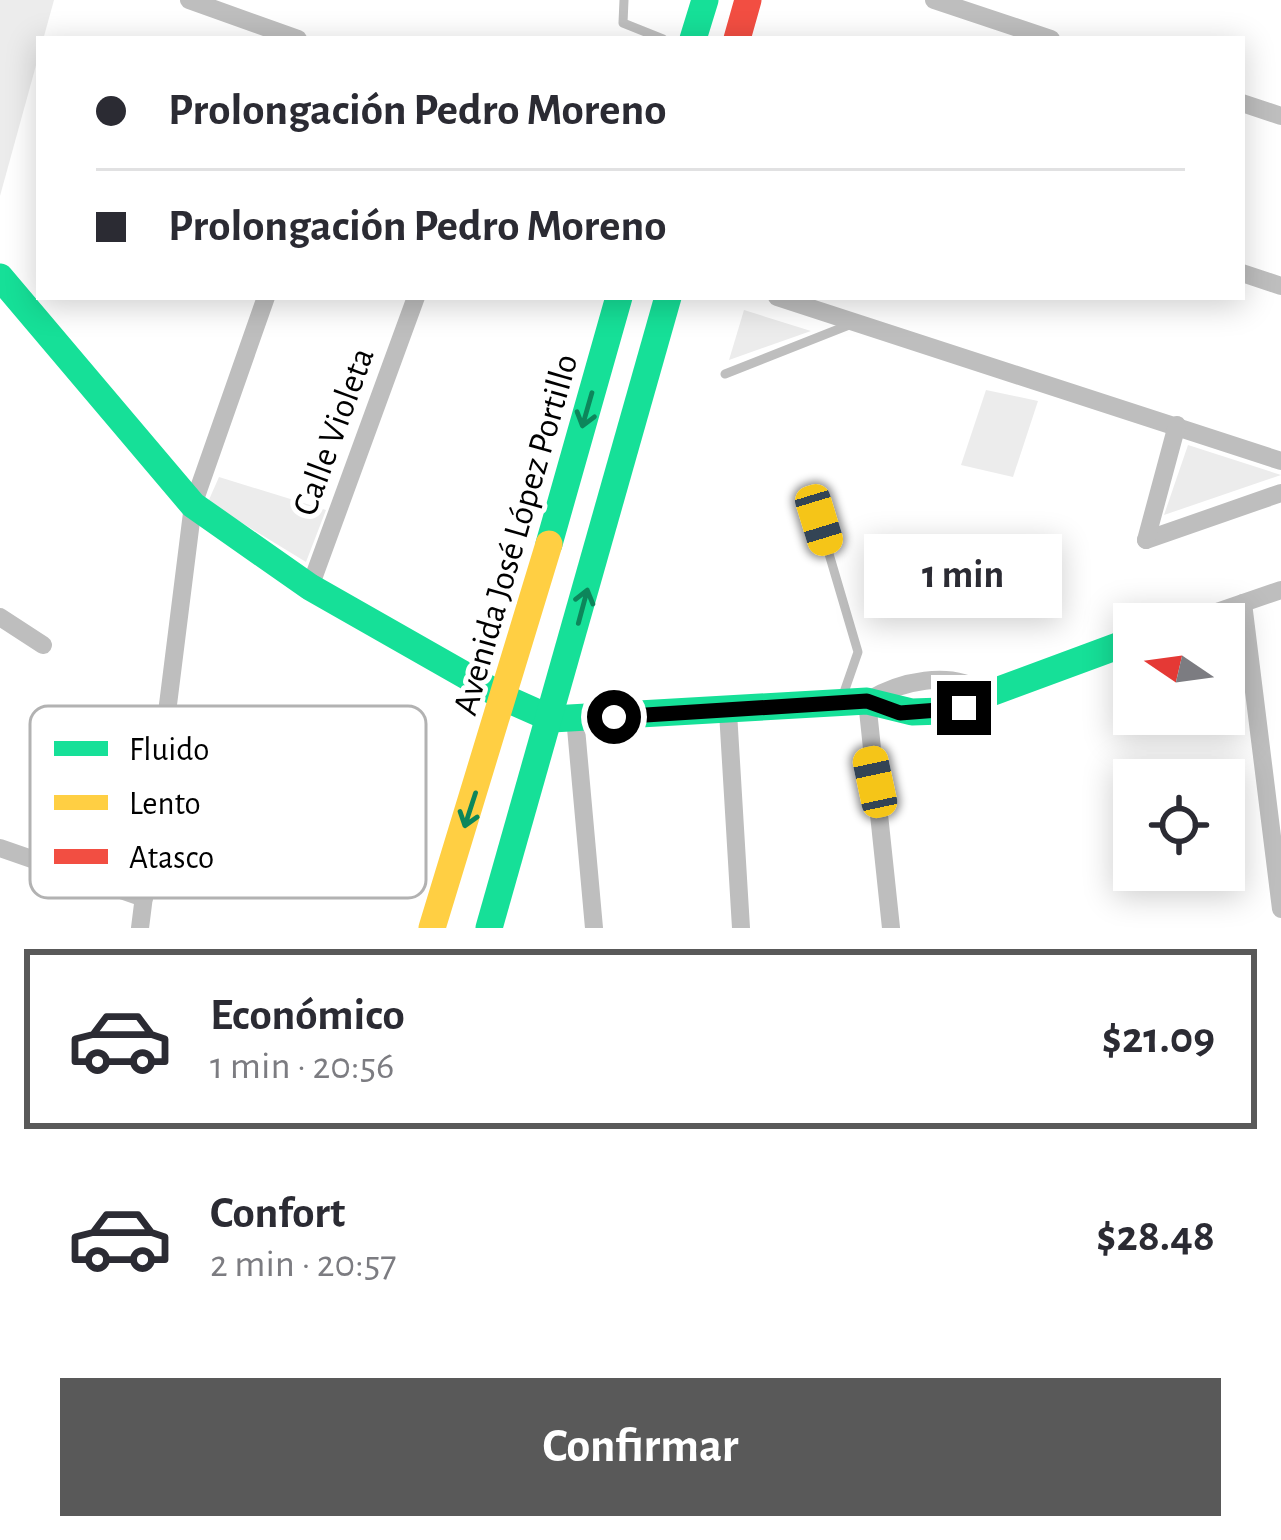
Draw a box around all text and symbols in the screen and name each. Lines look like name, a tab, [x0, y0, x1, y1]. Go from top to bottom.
text: Prolongación Pedro Moreno	[168, 88, 666, 133]
text: Prolongación Pedro Moreno	[168, 204, 666, 249]
street label: Calle Violeta	[287, 343, 381, 521]
street label: Avenida José López Portillo	[447, 350, 585, 719]
one-way arrow	[575, 390, 597, 428]
car	[791, 480, 847, 560]
callout: 1 min	[865, 534, 1063, 618]
text: 1 min	[922, 556, 1004, 595]
one-way arrow	[573, 588, 595, 626]
north arrow	[1113, 603, 1245, 735]
map controls	[1113, 603, 1245, 891]
route end	[937, 681, 991, 735]
route start	[587, 690, 641, 744]
legend	[30, 706, 426, 898]
text: Fluido	[129, 734, 210, 767]
car	[850, 743, 900, 821]
button: locate	[1113, 759, 1245, 891]
text: Lento	[129, 788, 201, 821]
one-way arrow	[457, 790, 479, 828]
text: Atasco	[129, 842, 214, 875]
icon: car	[66, 985, 174, 1093]
text: Económico	[210, 993, 405, 1038]
text: $21.09	[1102, 1016, 1215, 1061]
text: 1 min · 20:56	[210, 1047, 394, 1086]
icon: car	[66, 1183, 174, 1291]
text: Confort	[210, 1191, 345, 1236]
text: $28.48	[1096, 1214, 1215, 1259]
text: 2 min · 20:57	[210, 1245, 397, 1284]
button: Confirmar	[60, 1378, 1221, 1516]

